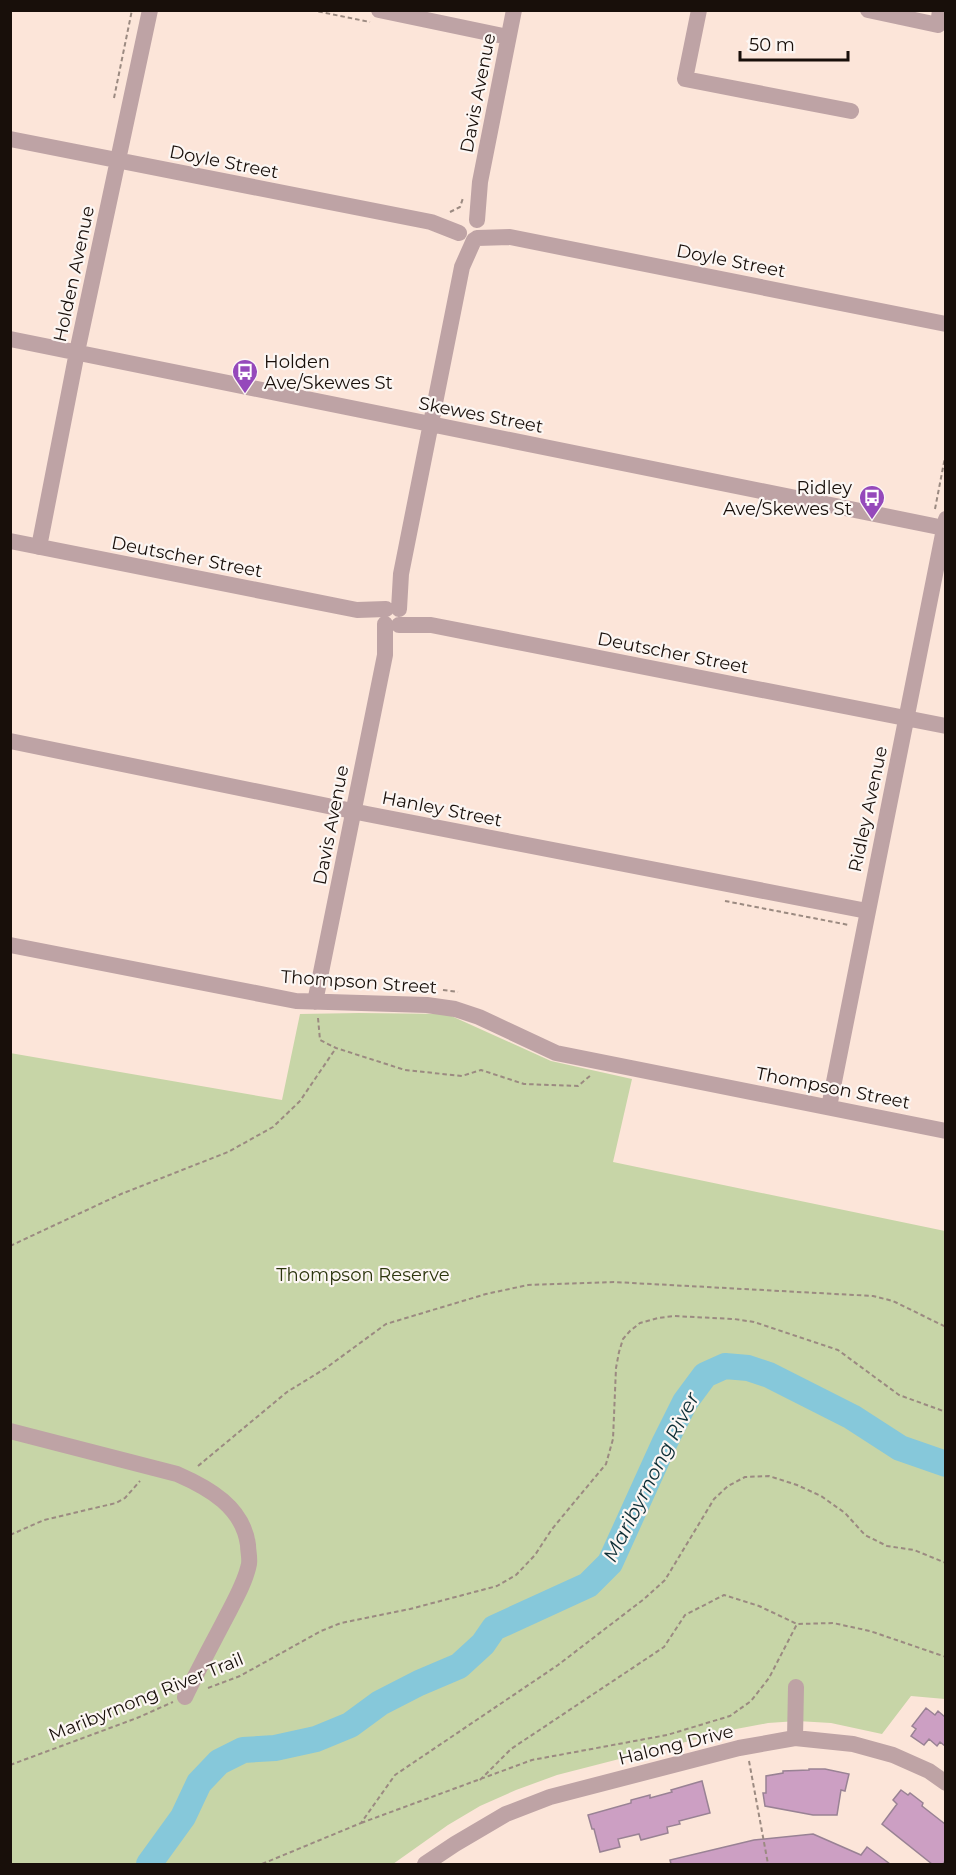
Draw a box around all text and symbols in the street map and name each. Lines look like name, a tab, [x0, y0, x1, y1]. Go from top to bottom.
scale bar	[740, 24, 848, 62]
street label: Davis Avenue	[456, 31, 500, 155]
text: 50 m	[749, 34, 795, 56]
street label: Doyle Street	[168, 141, 280, 183]
street label: Holden Avenue	[49, 204, 99, 344]
street label: Doyle Street	[675, 240, 787, 282]
place label: Holden Ave/Skewes St	[264, 351, 393, 394]
bus stop icon: Holden Ave/Skewes St	[230, 357, 260, 395]
street label: Skewes Street	[417, 392, 545, 438]
place label: Ridley Ave/Skewes St	[723, 477, 852, 520]
bus stop icon: Ridley Ave/Skewes St	[857, 483, 887, 521]
street label: Deutscher Street	[110, 532, 264, 582]
street label: Deutscher Street	[596, 628, 750, 678]
street label: Ridley Avenue	[844, 744, 892, 874]
street label: Davis Avenue	[309, 763, 353, 887]
street label: Hanley Street	[380, 787, 504, 831]
street label: Thompson Street	[280, 966, 438, 998]
street label: Thompson Street	[754, 1062, 912, 1114]
park label: Thompson Reserve	[276, 1264, 450, 1286]
water label: Maribyrnong River	[598, 1387, 705, 1566]
street label: Maribyrnong River Trail	[45, 1648, 247, 1746]
street label: Halong Drive	[616, 1720, 736, 1770]

